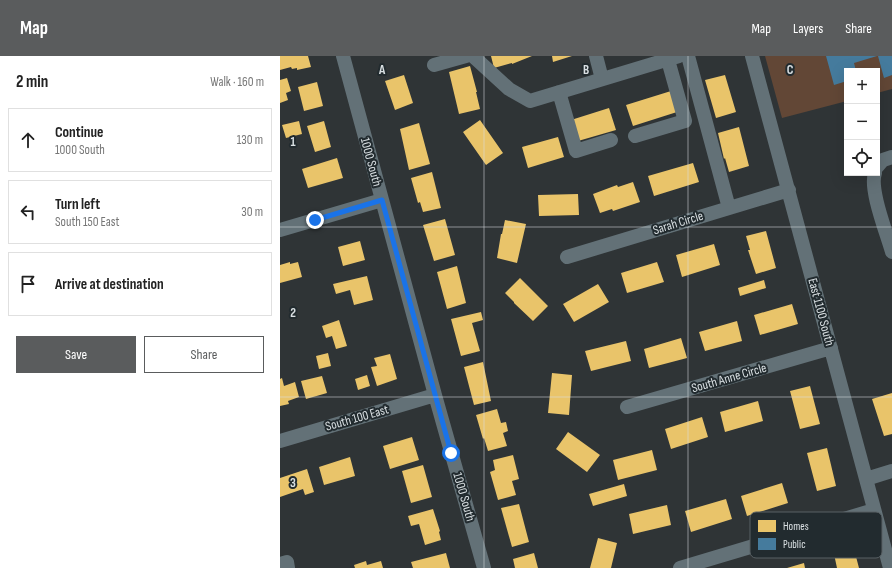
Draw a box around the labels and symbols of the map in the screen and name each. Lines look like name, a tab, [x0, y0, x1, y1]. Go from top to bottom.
text: A	[378, 62, 386, 78]
text: B	[583, 62, 589, 78]
text: C	[787, 62, 794, 78]
text: 1	[290, 134, 296, 150]
street label: 1000 South	[357, 136, 385, 188]
street label: Sarah Circle	[651, 208, 705, 238]
route end	[306, 211, 324, 229]
street label: East 1100 South	[804, 276, 838, 348]
text: 2	[290, 305, 296, 321]
street label: South Anne Circle	[690, 360, 768, 396]
street label: South 100 East	[324, 401, 390, 435]
route start	[442, 444, 460, 462]
street label: 1000 South	[449, 471, 479, 523]
text: 3	[290, 475, 296, 491]
legend	[750, 512, 882, 558]
text: Homes	[783, 520, 809, 533]
text: Public	[783, 538, 806, 551]

